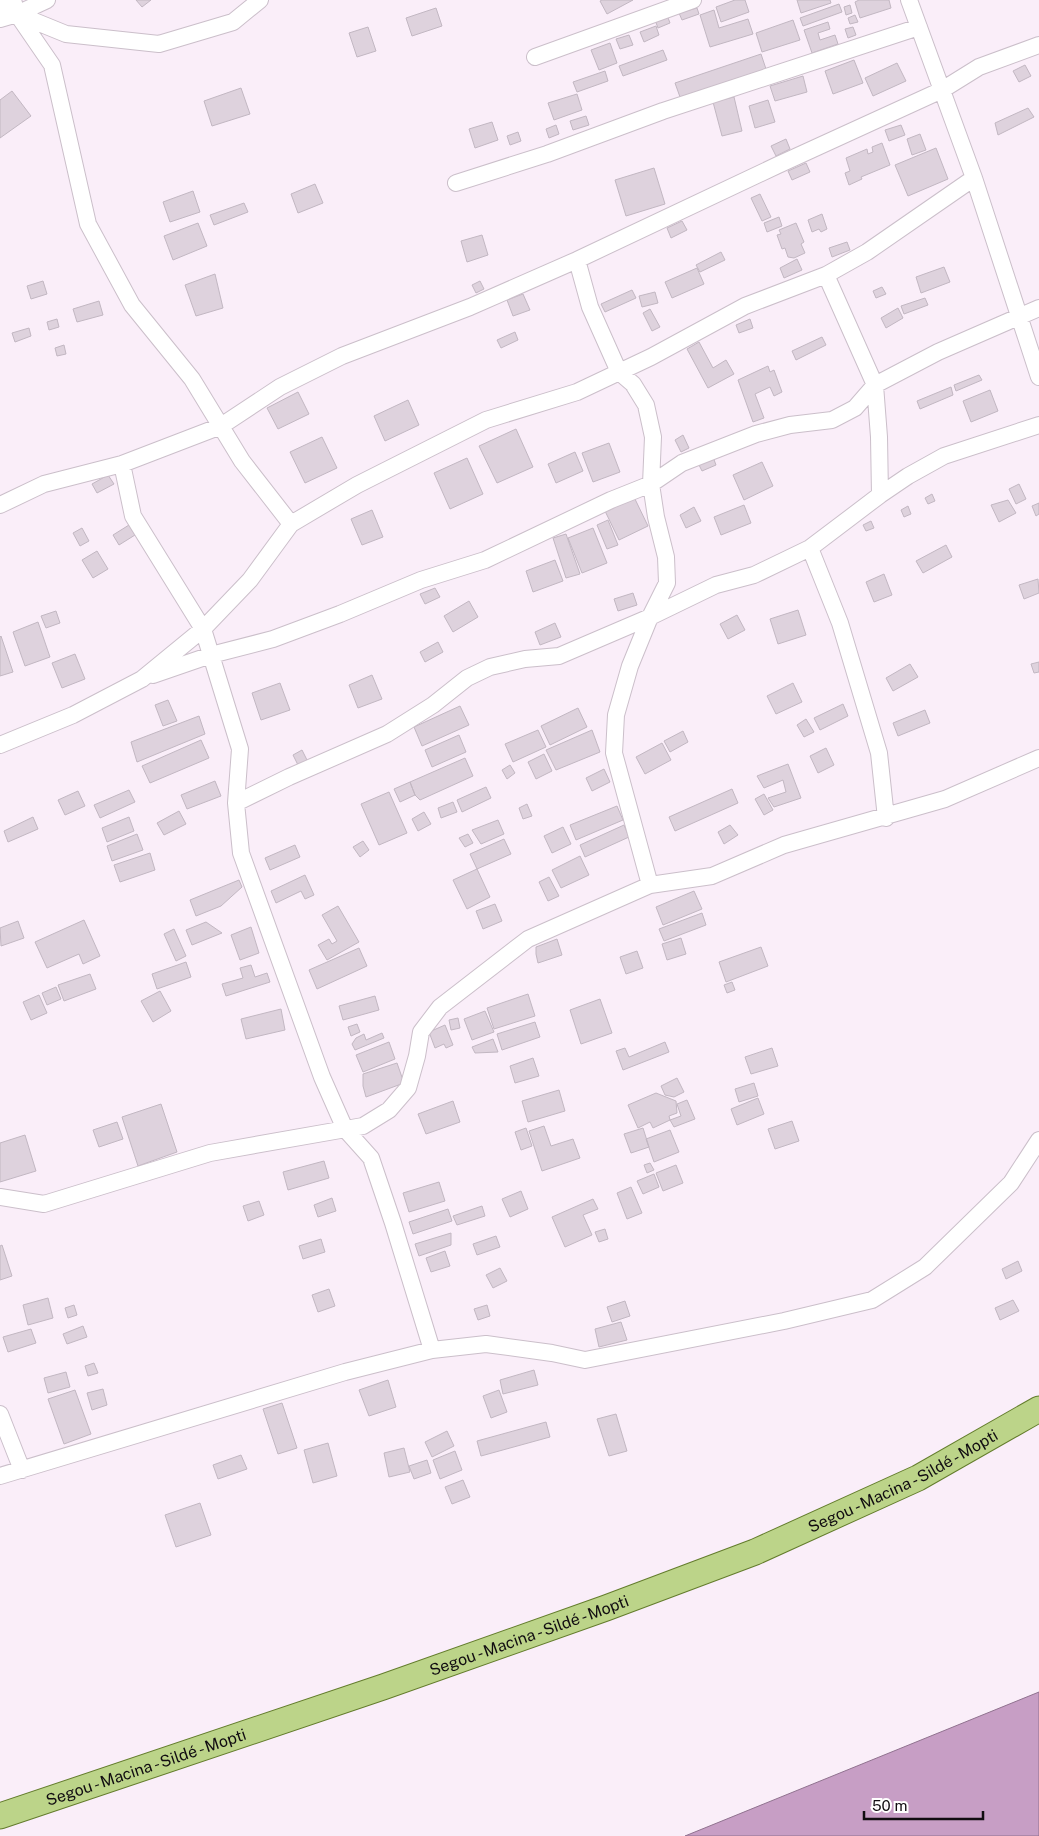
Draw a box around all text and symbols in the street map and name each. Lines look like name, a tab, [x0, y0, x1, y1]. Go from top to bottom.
street label: Segou - Macina - Sildé - Mopti	[805, 1425, 1001, 1536]
street label: Segou - Macina - Sildé - Mopti	[427, 1591, 631, 1679]
street label: Segou - Macina - Sildé - Mopti	[43, 1724, 249, 1809]
scale bar	[864, 1788, 983, 1820]
text: 50 m	[872, 1797, 907, 1814]

